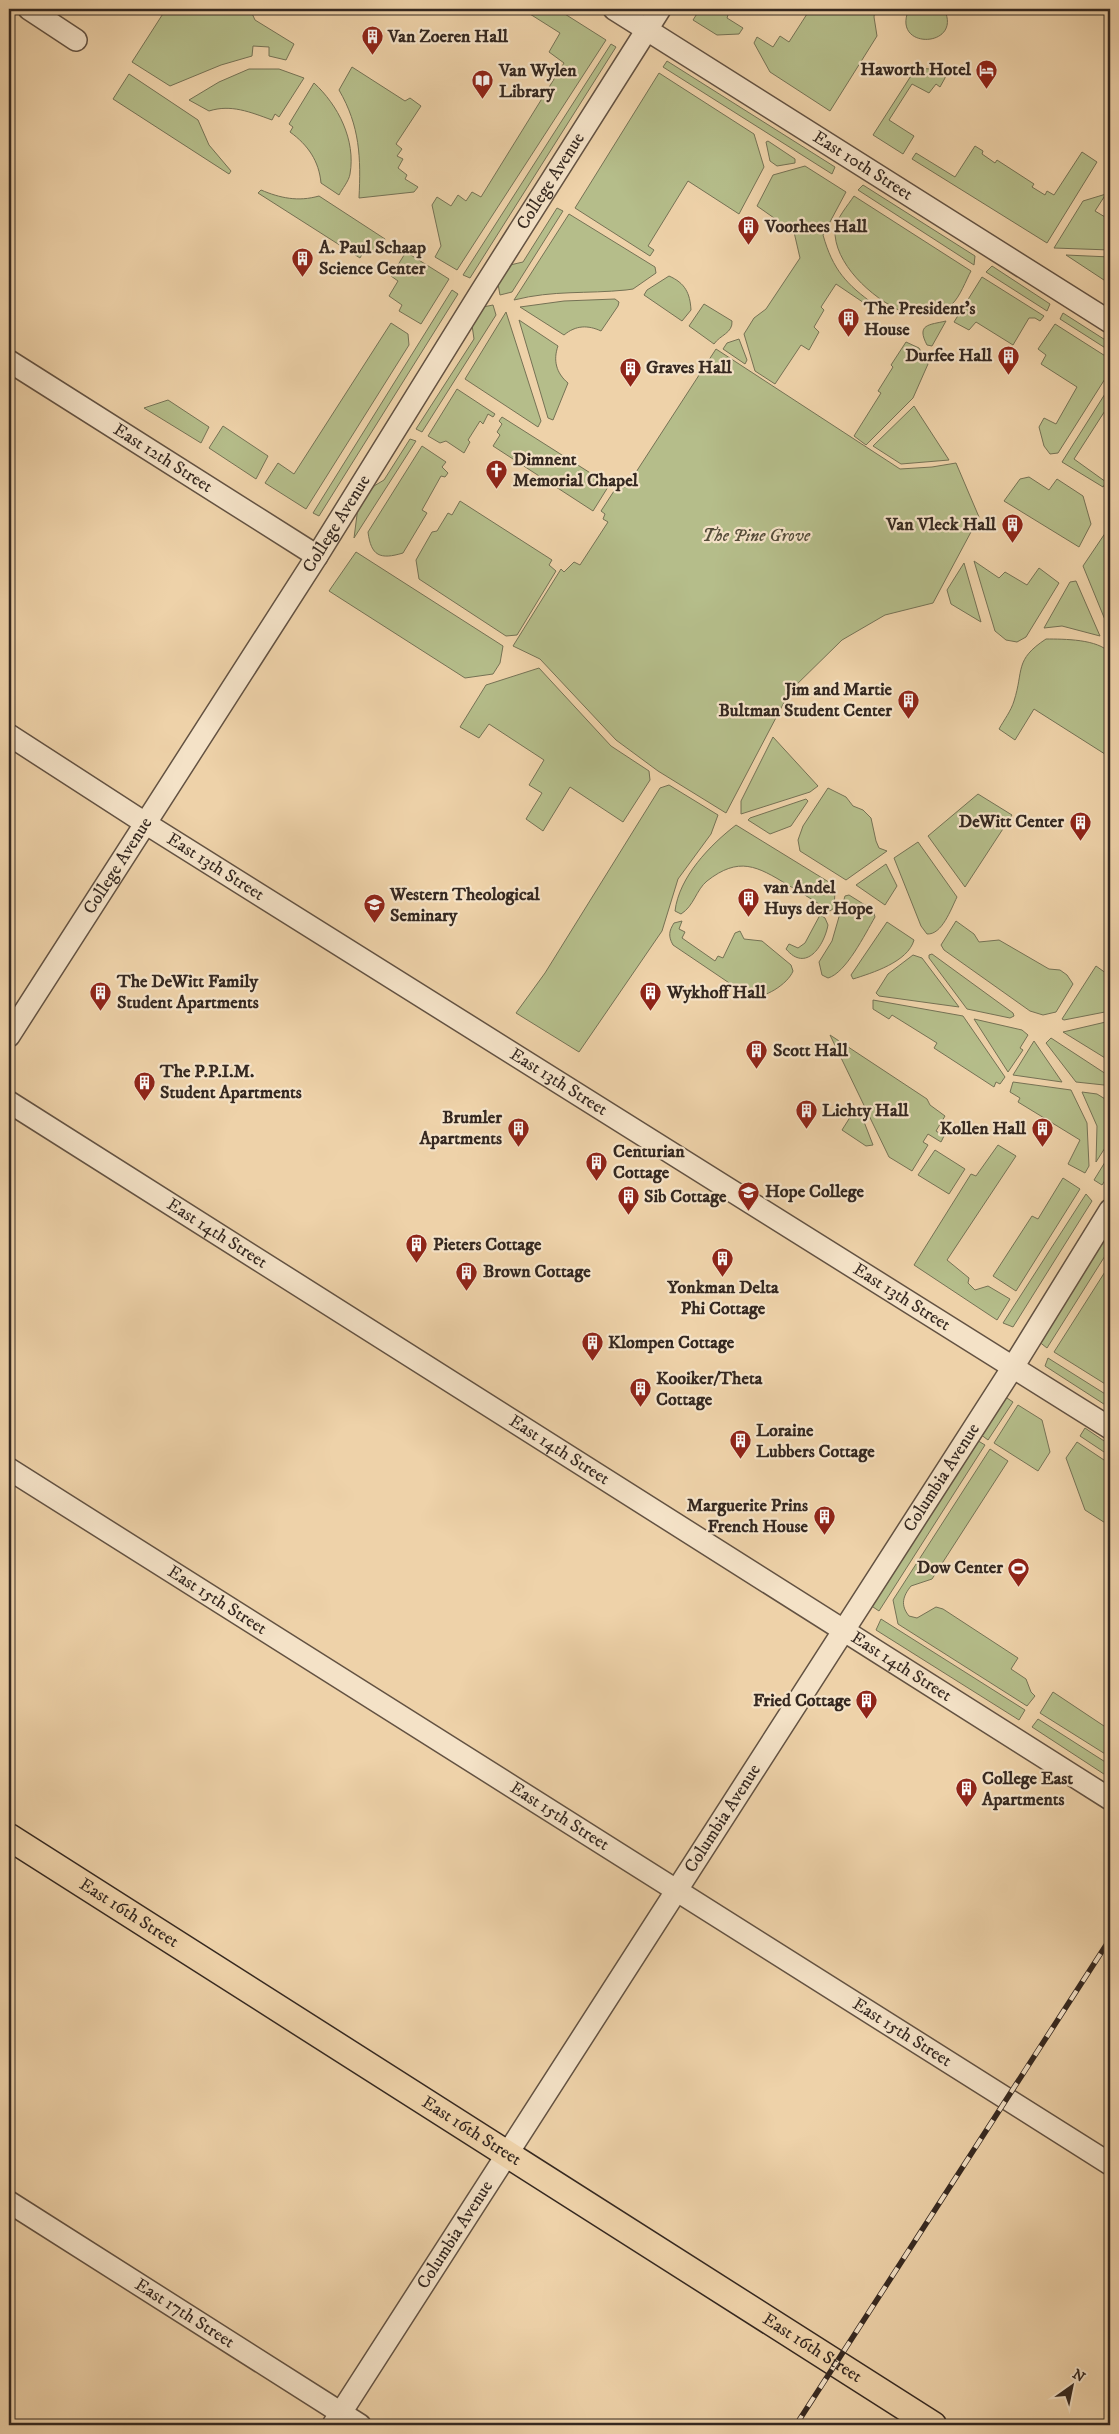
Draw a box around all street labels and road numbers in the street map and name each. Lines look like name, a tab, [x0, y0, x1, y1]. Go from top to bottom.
street label: East 10th Street	[809, 126, 917, 206]
street label: College Avenue	[512, 129, 590, 234]
street label: East 12th Street	[109, 419, 217, 498]
street label: College Avenue	[298, 471, 375, 577]
street label: College Avenue	[79, 813, 157, 919]
street label: East 13th Street	[162, 828, 268, 906]
street label: East 13th Street	[506, 1043, 612, 1121]
street label: East 14th Street	[163, 1194, 271, 1274]
street label: East 13th Street	[849, 1259, 955, 1336]
street label: East 14th Street	[505, 1410, 614, 1490]
street label: Columbia Avenue	[899, 1419, 985, 1536]
street label: East 15th Street	[163, 1561, 271, 1640]
street label: East 14th Street	[847, 1627, 956, 1707]
street label: Columbia Avenue	[680, 1760, 766, 1877]
street label: East 15th Street	[506, 1777, 613, 1856]
street label: East 16th Street	[75, 1873, 183, 1953]
street label: East 15th Street	[848, 1993, 956, 2072]
street label: East 16th Street	[417, 2091, 525, 2171]
street label: Columbia Avenue	[412, 2176, 498, 2293]
street label: East 17th Street	[131, 2274, 239, 2353]
street label: East 16th Street	[758, 2308, 866, 2388]

